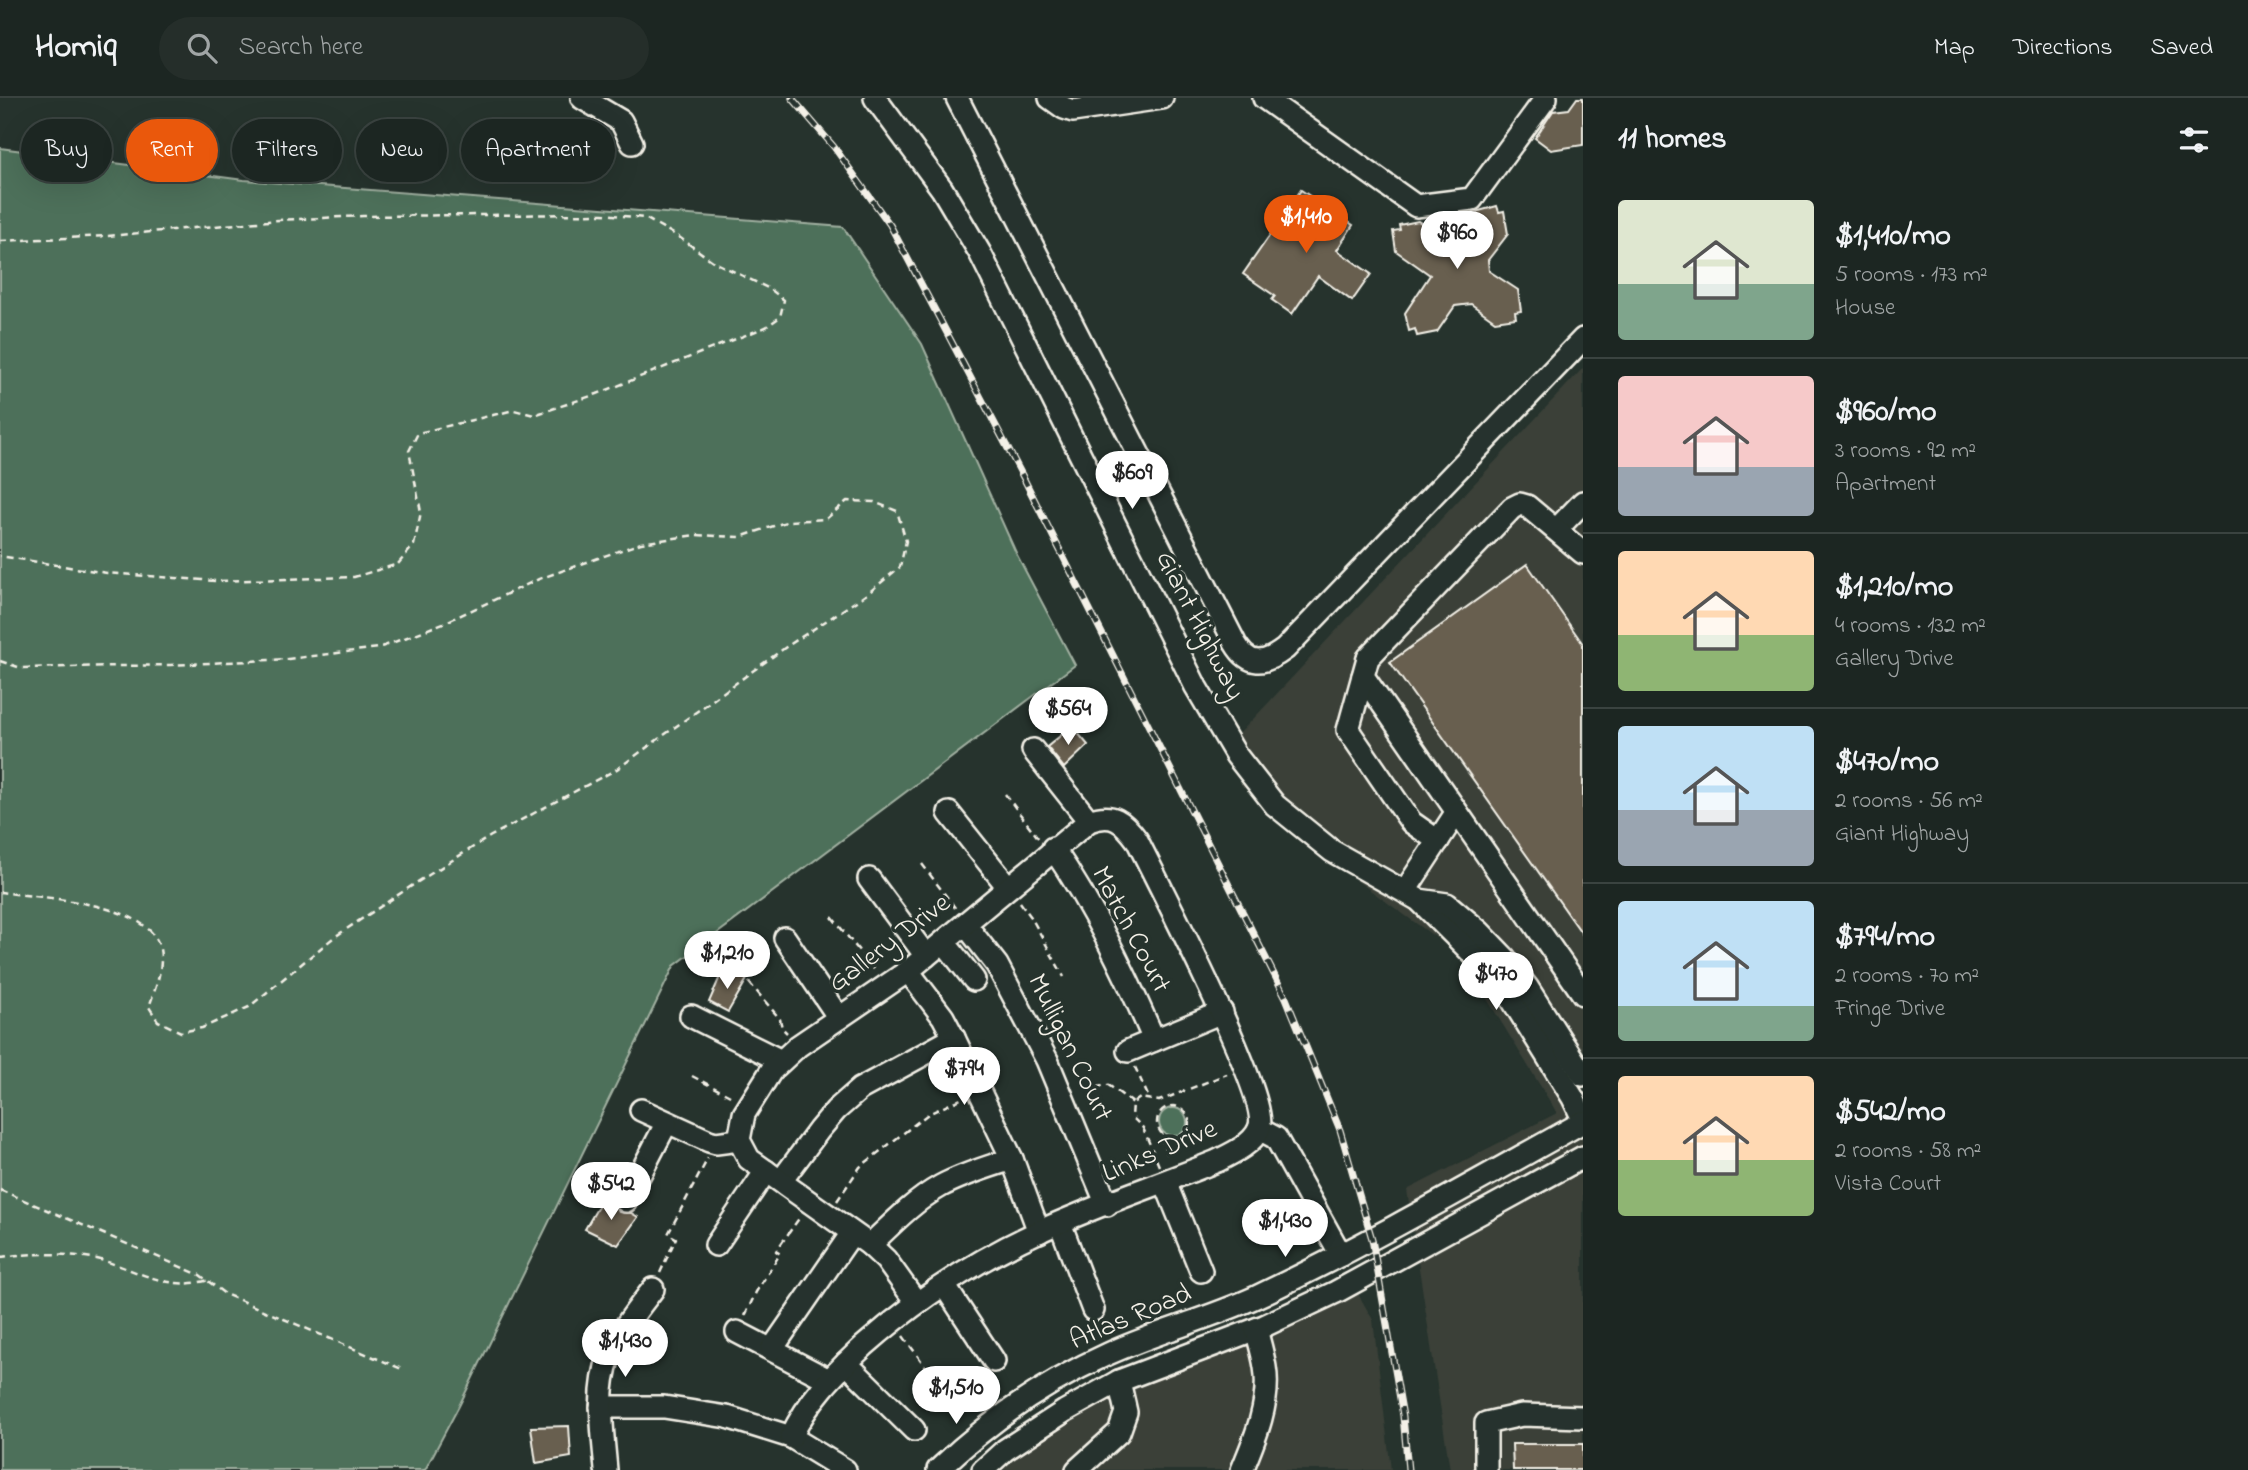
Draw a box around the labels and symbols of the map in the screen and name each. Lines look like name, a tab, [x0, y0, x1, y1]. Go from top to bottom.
pin: $1,410	[1249, 195, 1363, 255]
pin: $960	[1416, 212, 1498, 271]
pin: $609	[1091, 452, 1173, 511]
street label: Giant Highway	[1144, 544, 1254, 708]
pin: $564	[1027, 688, 1109, 747]
street label: Match Court	[1079, 859, 1181, 1001]
street label: Gallery Drive	[820, 884, 960, 1004]
pin: $1,210	[670, 932, 784, 991]
pin: $470	[1455, 953, 1537, 1012]
street label: Mulligan Court	[1016, 967, 1122, 1129]
pin: $794	[923, 1048, 1005, 1107]
street label: Links Drive	[1096, 1109, 1224, 1195]
pin: $542	[570, 1162, 652, 1222]
pin: $1,430	[1228, 1200, 1342, 1259]
street label: Atlas Road	[1064, 1274, 1198, 1362]
pin: $1,430	[568, 1320, 682, 1379]
pin: $1,510	[899, 1366, 1013, 1426]

